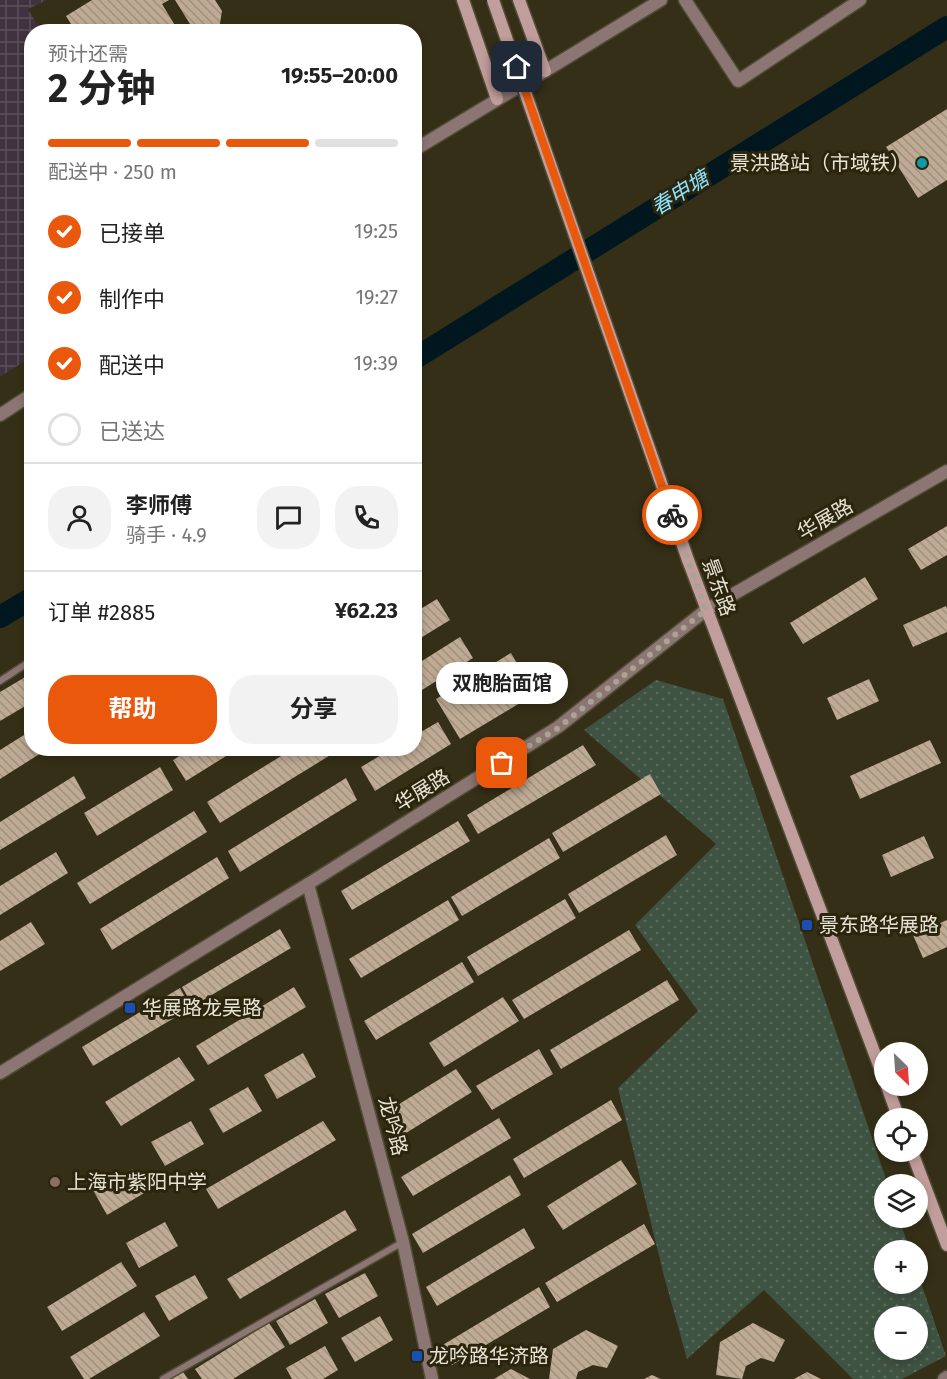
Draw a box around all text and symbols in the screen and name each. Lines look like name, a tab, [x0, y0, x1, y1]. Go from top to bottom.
pin	[491, 41, 542, 92]
text: 预计还需	[48, 42, 128, 66]
icon: home	[500, 50, 533, 83]
text: 19:55–20:00	[281, 62, 398, 89]
text: 2 分钟	[48, 66, 155, 112]
place label: 景洪路站（市域铁）	[730, 151, 910, 175]
marker: 景洪路站（市域铁）	[915, 156, 929, 170]
text: 配送中 · 250 m	[48, 160, 177, 184]
water label: 春申塘	[646, 164, 716, 221]
icon: check	[48, 215, 81, 248]
text: 19:25	[354, 219, 398, 243]
text: 已接单	[99, 220, 165, 247]
icon: check	[48, 281, 81, 314]
text: 19:27	[355, 285, 398, 309]
text: 制作中	[99, 286, 165, 313]
icon: check	[48, 347, 81, 380]
text: 19:39	[354, 351, 398, 375]
text: 配送中	[99, 352, 165, 379]
text: 已送达	[99, 418, 165, 445]
courier	[642, 485, 702, 545]
button: person	[48, 486, 111, 549]
button: chat	[257, 486, 320, 549]
button: phone	[335, 486, 398, 549]
text: 李师傅	[126, 492, 192, 519]
street label: 华展路	[793, 494, 857, 544]
icon: bike	[656, 499, 689, 532]
text: 骑手 · 4.9	[126, 523, 207, 547]
street label: 景东路	[697, 555, 741, 619]
text: ¥62.23	[335, 597, 398, 624]
text: 订单 #2885	[48, 599, 155, 626]
callout: 双胞胎面馆	[436, 661, 568, 703]
text: 双胞胎面馆	[452, 671, 552, 695]
button: 帮助	[48, 675, 217, 744]
button: 分享	[229, 675, 398, 744]
pin	[476, 737, 527, 788]
icon: bag	[485, 746, 518, 779]
street label: 华展路	[390, 764, 454, 816]
place label: 景东路华展路	[819, 913, 939, 937]
marker: 景东路华展路	[800, 918, 814, 932]
place label: 华展路龙吴路	[142, 996, 262, 1020]
marker: 华展路龙吴路	[123, 1001, 137, 1015]
north arrow	[874, 1042, 928, 1096]
map controls	[874, 1042, 928, 1360]
street label: 龙吟路	[374, 1094, 412, 1158]
button: locate	[874, 1108, 928, 1162]
place label: 上海市紫阳中学	[67, 1170, 207, 1194]
button: layers	[874, 1174, 928, 1228]
marker: 上海市紫阳中学	[48, 1175, 62, 1189]
button: +	[874, 1240, 928, 1294]
button: −	[874, 1306, 928, 1360]
place label: 龙吟路华济路	[429, 1344, 549, 1368]
marker: 龙吟路华济路	[410, 1349, 424, 1363]

